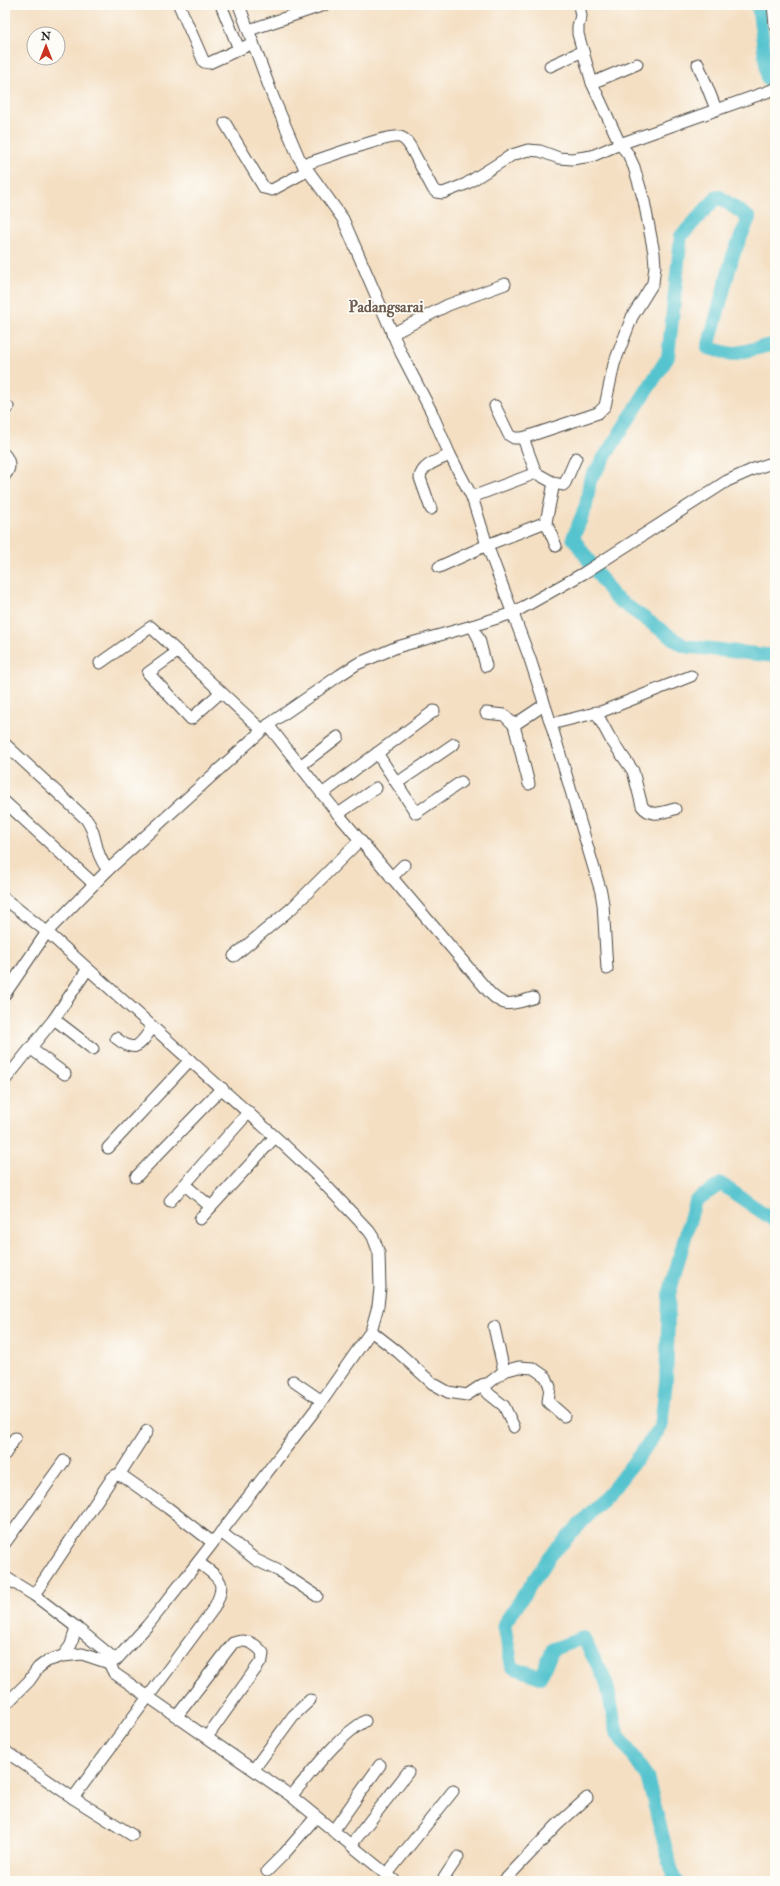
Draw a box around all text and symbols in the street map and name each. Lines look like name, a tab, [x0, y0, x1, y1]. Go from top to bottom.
north arrow	[26, 26, 66, 66]
text: N	[40, 30, 52, 43]
district label: Padangsarai	[349, 297, 424, 318]

